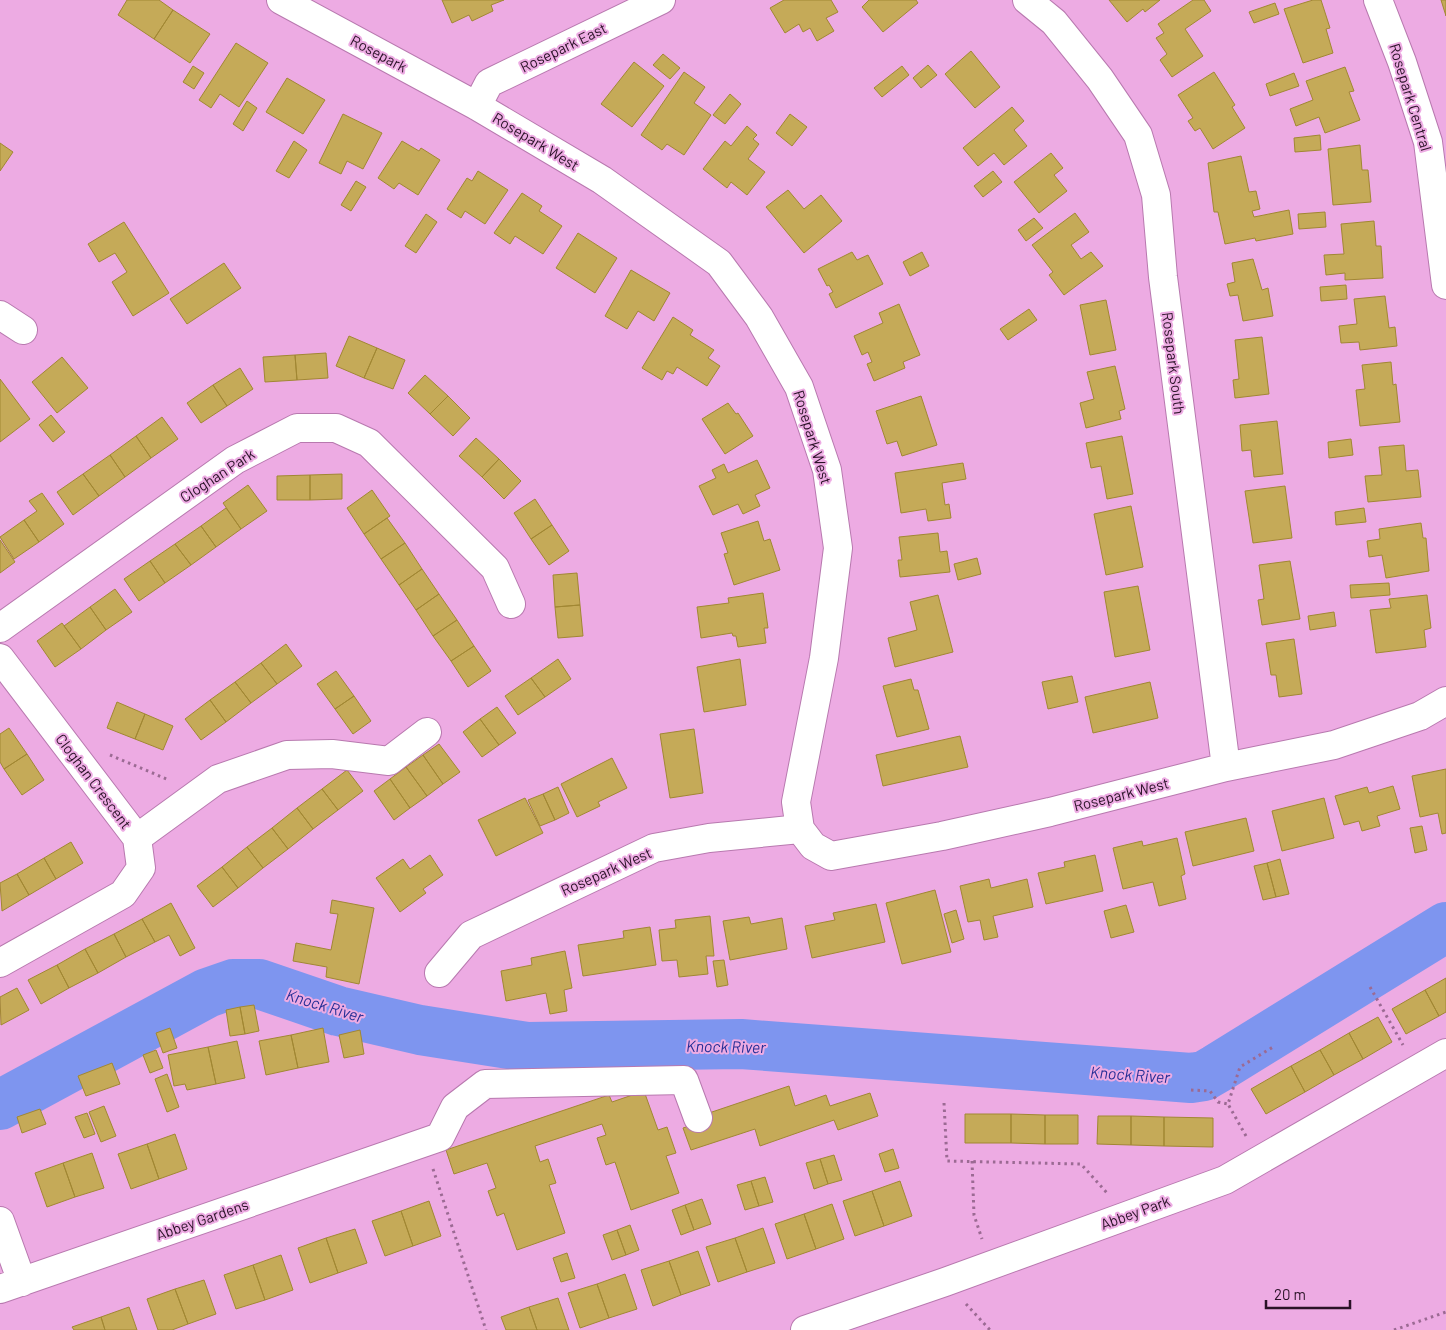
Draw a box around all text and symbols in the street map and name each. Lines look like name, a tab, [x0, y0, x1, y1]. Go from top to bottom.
street label: Rosepark East	[517, 18, 609, 76]
street label: Rosepark	[348, 31, 411, 76]
street label: Rosepark Central	[1386, 41, 1436, 153]
street label: Rosepark West	[490, 108, 582, 174]
street label: Rosepark South	[1159, 311, 1189, 415]
street label: Rosepark West	[790, 388, 836, 486]
street label: Cloghan Park	[176, 444, 258, 506]
street label: Cloghan Crescent	[52, 730, 136, 832]
street label: Rosepark West	[1072, 773, 1170, 815]
street label: Rosepark West	[558, 843, 654, 899]
water label: Knock River	[284, 984, 367, 1026]
water label: Knock River	[686, 1036, 767, 1056]
water label: Knock River	[1090, 1062, 1172, 1086]
street label: Abbey Park	[1098, 1191, 1173, 1233]
street label: Abbey Gardens	[153, 1195, 251, 1243]
scale bar	[1266, 1278, 1350, 1310]
text: 20 m	[1274, 1285, 1306, 1303]

